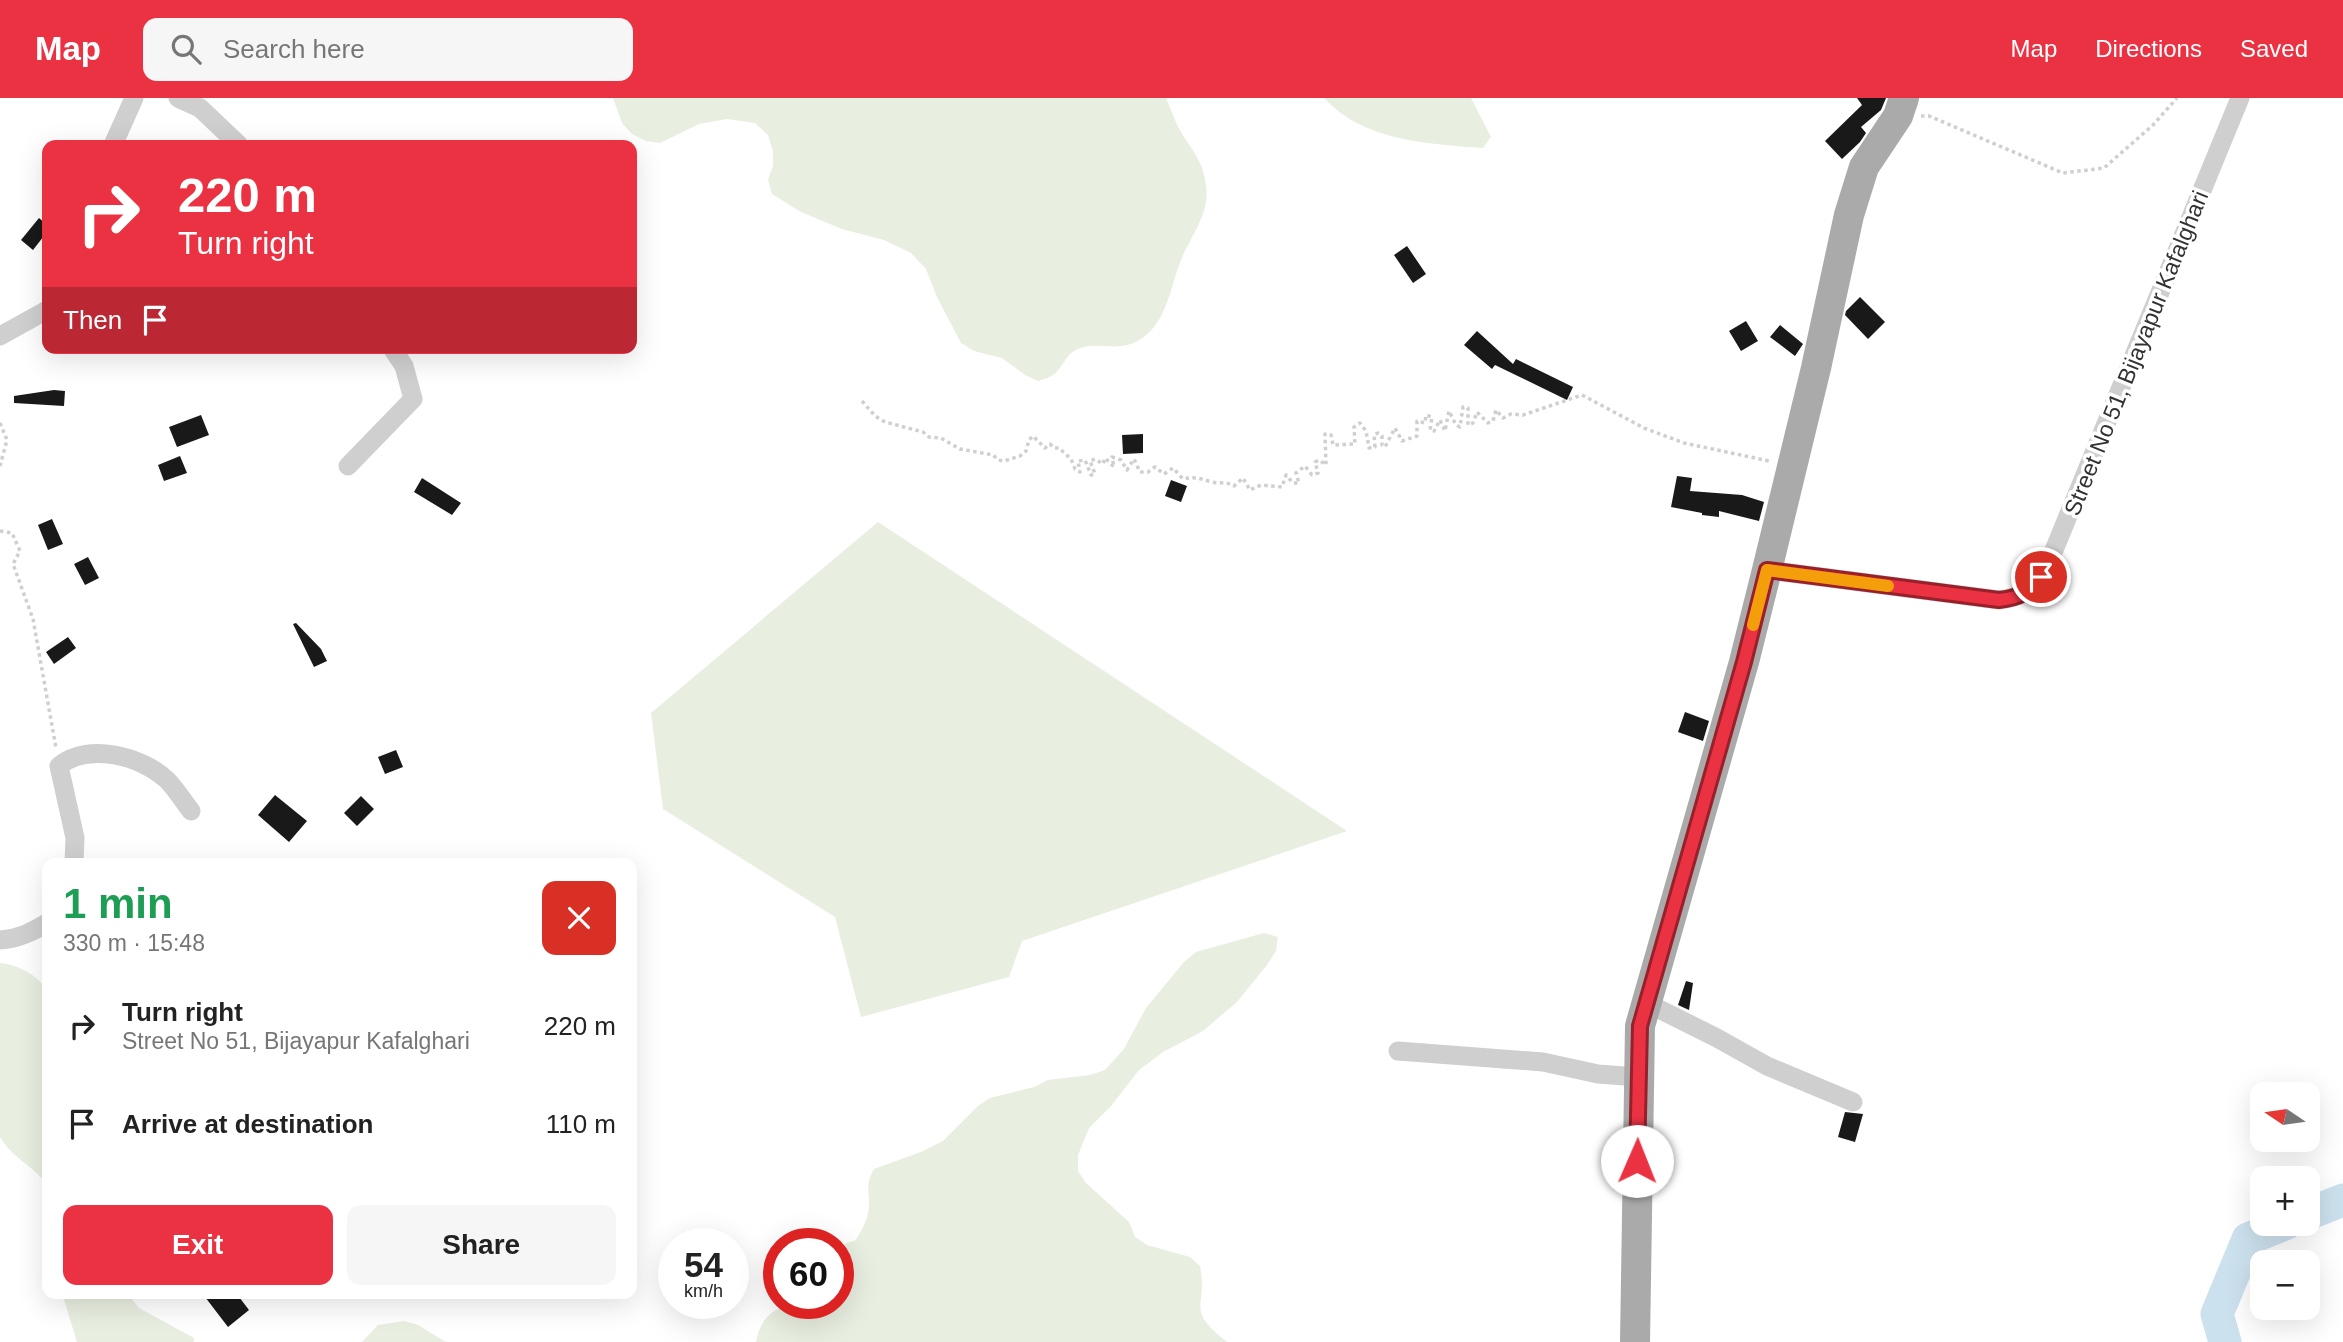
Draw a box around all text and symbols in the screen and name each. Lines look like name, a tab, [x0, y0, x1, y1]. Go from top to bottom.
search box	[143, 18, 633, 81]
text: Map	[35, 30, 101, 67]
icon: search	[167, 30, 205, 68]
text: Search here	[223, 34, 365, 64]
text: Map	[2011, 35, 2057, 62]
text: Directions	[2095, 35, 2202, 62]
text: Saved	[2240, 35, 2308, 62]
icon: right	[63, 168, 154, 259]
text: 220 m	[178, 168, 317, 222]
street label: Street No 51, Bijayapur Kafalghari	[2059, 187, 2213, 519]
text: Turn right	[178, 225, 314, 261]
icon: arrive	[136, 301, 174, 339]
text: Then	[63, 305, 122, 335]
pin	[2011, 547, 2071, 607]
icon: arrive	[2022, 558, 2060, 596]
text: 1 min	[63, 880, 173, 927]
button: close	[542, 881, 616, 955]
text: 330 m · 15:48	[63, 930, 205, 956]
text: Turn right	[122, 997, 243, 1027]
icon: right	[63, 1007, 101, 1045]
text: 220 m	[544, 1011, 616, 1041]
text: Street No 51, Bijayapur Kafalghari	[122, 1028, 470, 1054]
north arrow	[2250, 1082, 2320, 1152]
map controls	[2250, 1082, 2320, 1320]
icon: arrive	[63, 1105, 101, 1143]
text: Arrive at destination	[122, 1109, 373, 1139]
text: 110 m	[546, 1109, 616, 1139]
position arrow	[1600, 1124, 1674, 1198]
button: +	[2250, 1166, 2320, 1236]
button: Exit	[63, 1205, 333, 1285]
button: Share	[347, 1205, 616, 1285]
speed limit sign: 60	[763, 1228, 854, 1319]
text: 54	[684, 1245, 723, 1284]
button: −	[2250, 1250, 2320, 1320]
text: km/h	[684, 1281, 723, 1301]

